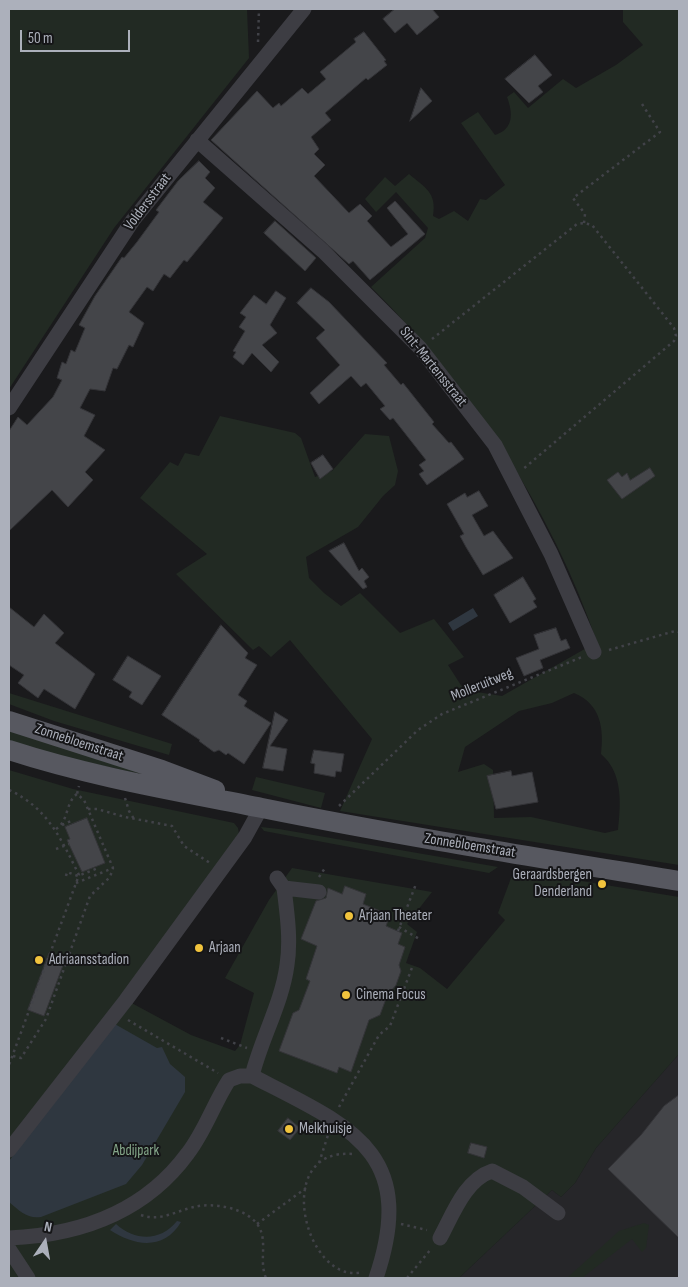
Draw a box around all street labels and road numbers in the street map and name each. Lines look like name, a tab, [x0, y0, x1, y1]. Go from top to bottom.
street label: Voldersstraat	[121, 170, 175, 234]
street label: Sint-Martensstraat	[395, 324, 471, 410]
street label: Molleruitweg	[448, 664, 516, 706]
street label: Zonnebloemstraat	[32, 720, 126, 766]
street label: Zonnebloemstraat	[423, 830, 517, 862]

